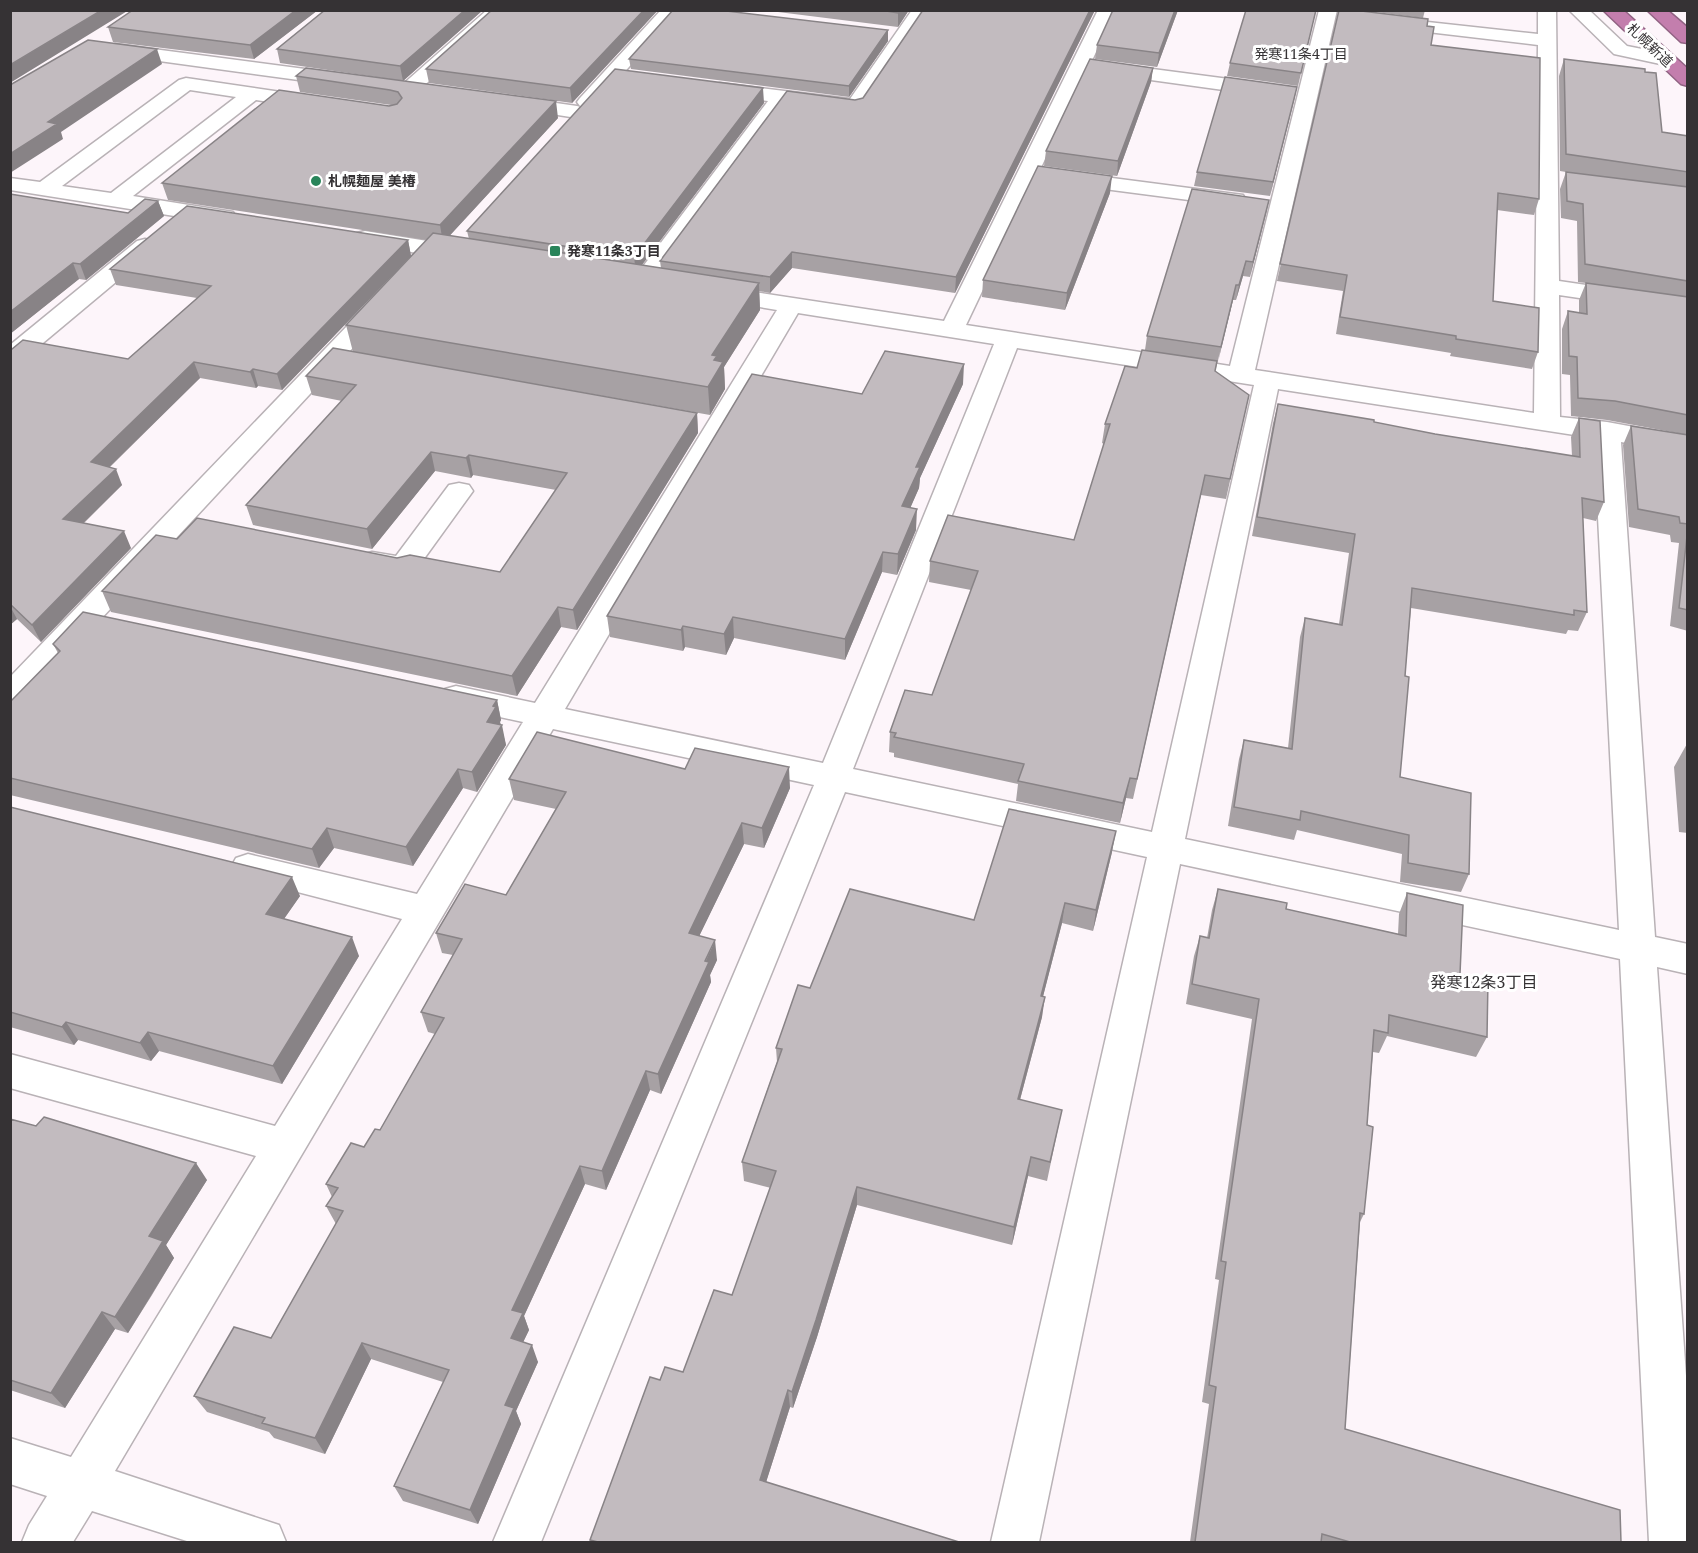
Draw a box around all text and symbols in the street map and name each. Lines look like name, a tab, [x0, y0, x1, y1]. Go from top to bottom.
street label: 札幌新道	[1623, 19, 1677, 71]
district label: 発寒11条4丁目	[1254, 44, 1348, 63]
place label: 札幌麺屋 美椿	[328, 171, 416, 190]
marker: 札幌麺屋 美椿	[309, 174, 323, 188]
place label: 発寒11条3丁目	[567, 241, 661, 260]
marker: 発寒11条3丁目	[548, 244, 562, 258]
district label: 発寒12条3丁目	[1431, 971, 1537, 993]

